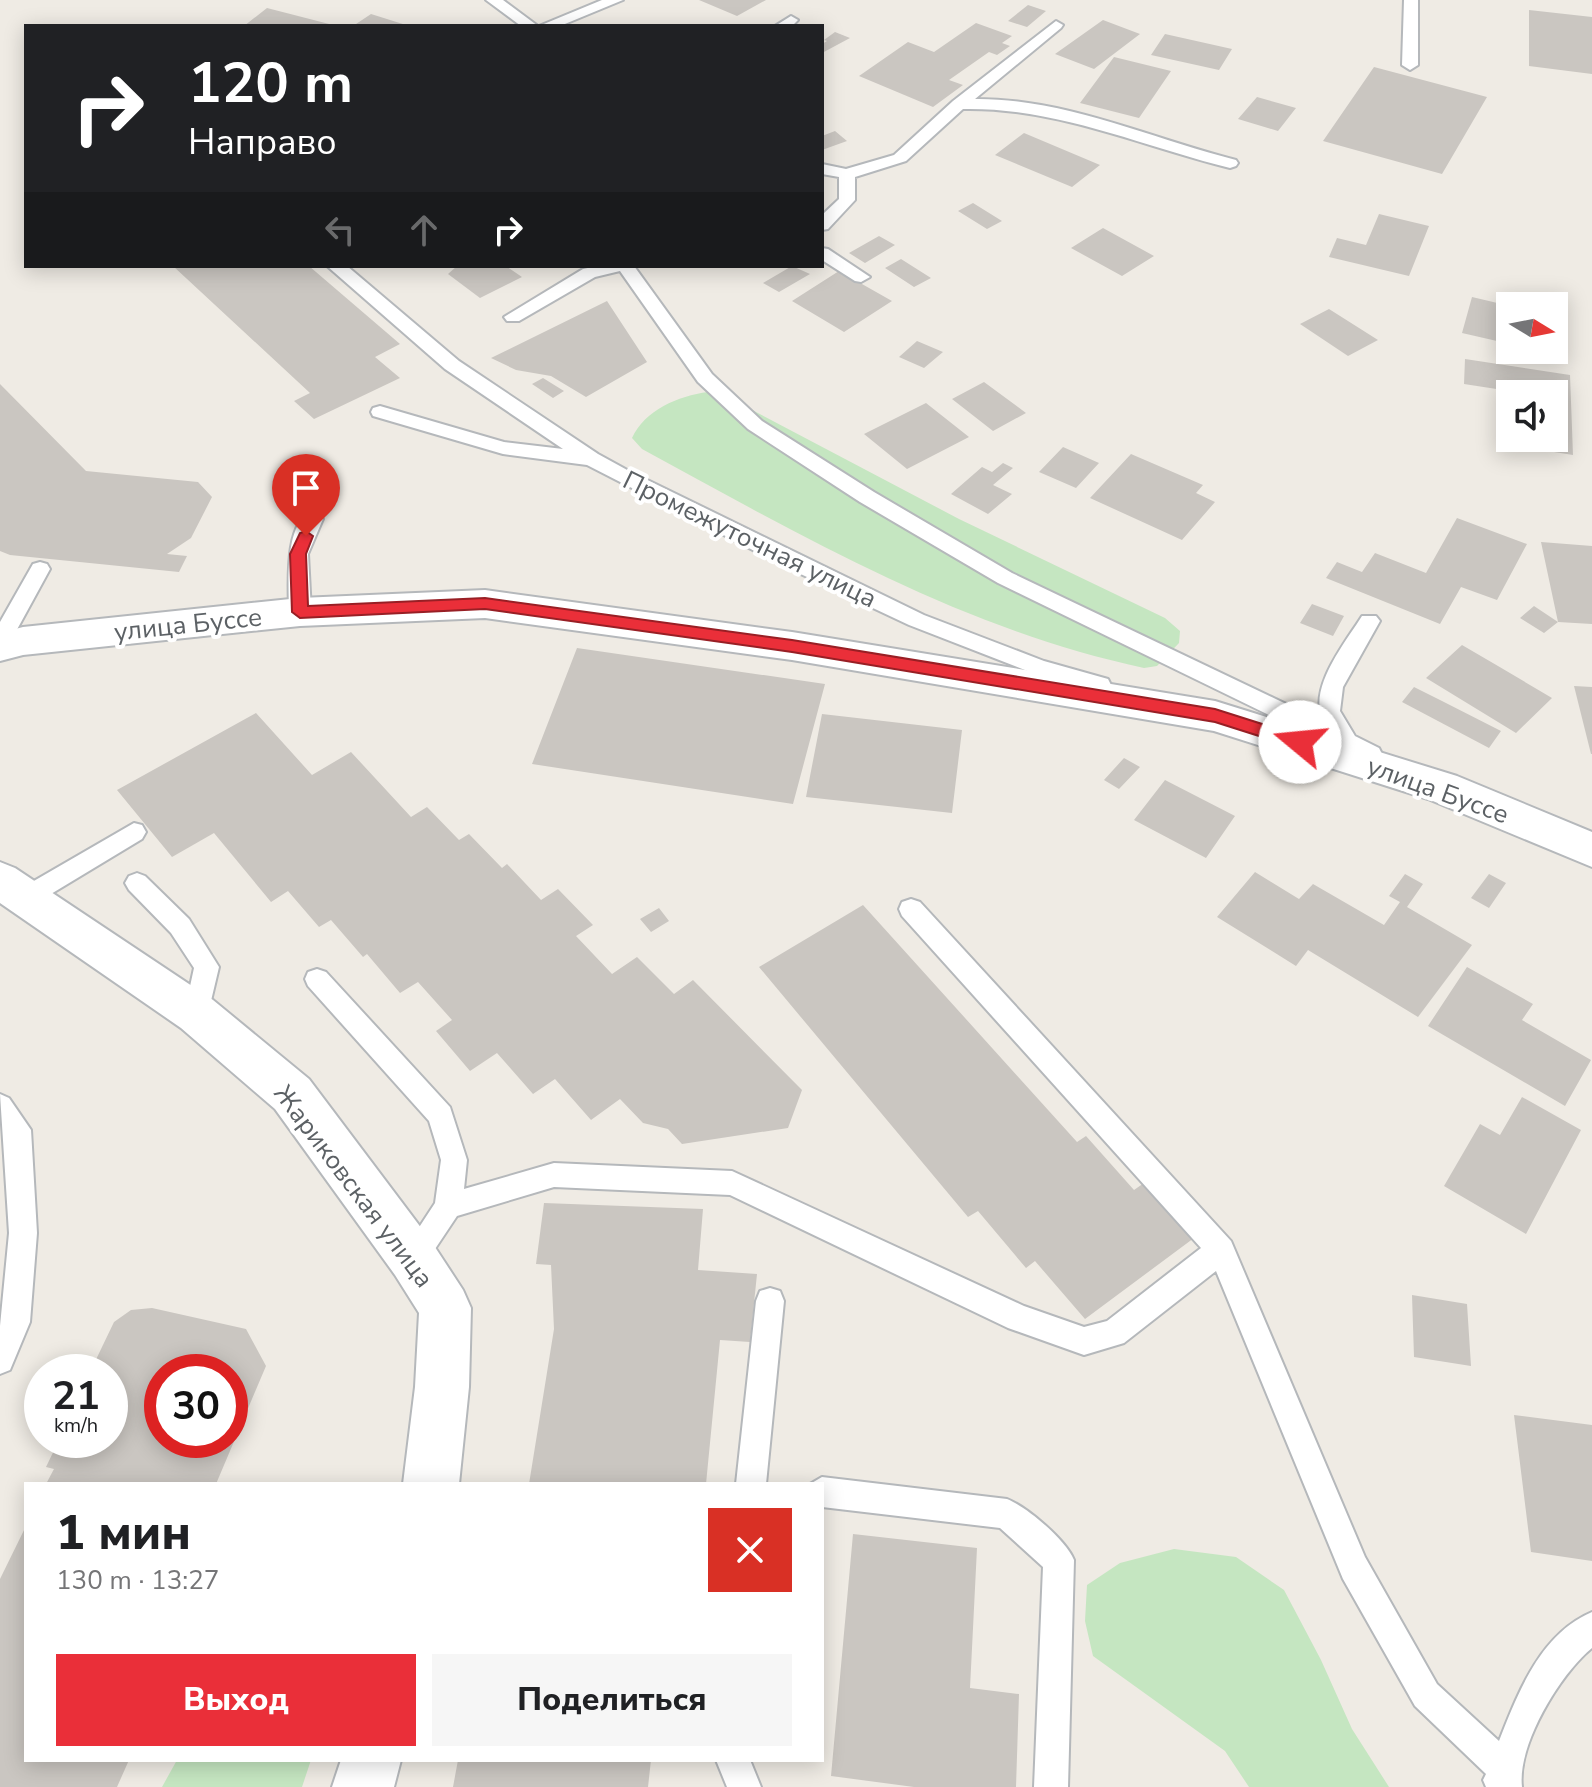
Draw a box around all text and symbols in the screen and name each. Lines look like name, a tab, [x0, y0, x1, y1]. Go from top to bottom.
text: 120 m	[188, 45, 353, 122]
icon: right	[56, 56, 160, 160]
text: Направо	[188, 118, 337, 167]
icon: left	[318, 208, 362, 252]
icon: ahead	[402, 208, 446, 252]
icon: right	[486, 208, 530, 252]
north arrow	[1496, 292, 1568, 364]
map controls	[1496, 292, 1568, 452]
button: sound	[1496, 380, 1568, 452]
pin	[272, 454, 340, 536]
street label: Промежуточная улица	[617, 463, 882, 616]
icon: arrive	[284, 466, 328, 510]
street label: улица Буссе	[112, 599, 264, 650]
position arrow	[1258, 700, 1342, 784]
street label: улица Буссе	[1362, 749, 1514, 832]
street label: Жариковская улица	[266, 1078, 441, 1295]
speed limit sign: 30	[144, 1354, 248, 1458]
text: 21	[52, 1369, 100, 1423]
text: km/h	[54, 1412, 98, 1439]
text: 1 мин	[56, 1500, 191, 1566]
button: close	[708, 1508, 792, 1592]
text: 130 m · 13:27	[56, 1563, 219, 1598]
button: Выход	[56, 1654, 416, 1746]
button: Поделиться	[432, 1654, 792, 1746]

